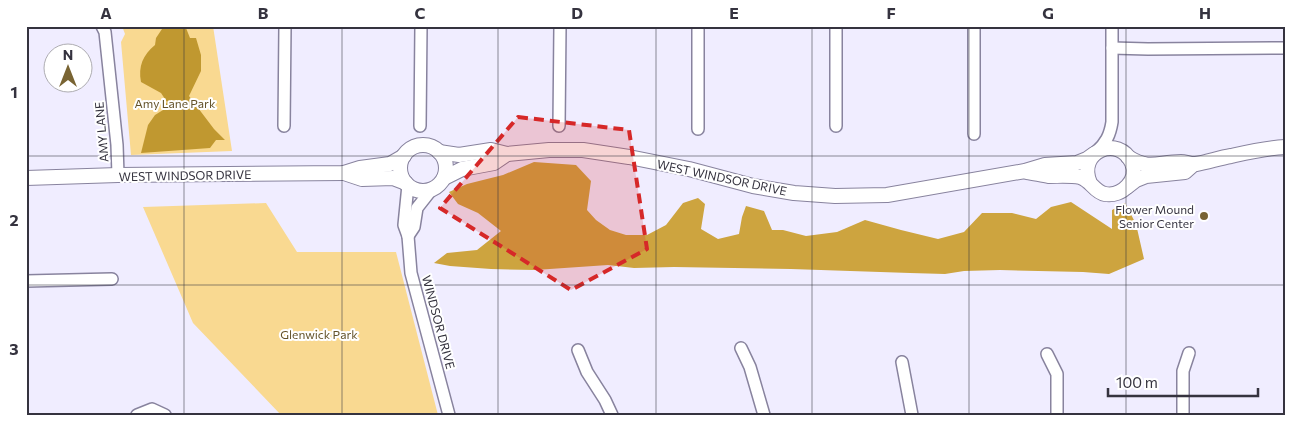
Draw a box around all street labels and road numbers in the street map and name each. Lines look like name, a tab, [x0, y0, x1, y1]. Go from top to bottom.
street label: AMY LANE	[91, 101, 111, 163]
street label: WEST WINDSOR DRIVE	[656, 156, 788, 198]
street label: WEST WINDSOR DRIVE	[119, 167, 251, 183]
street label: WINDSOR DRIVE	[420, 274, 458, 370]

